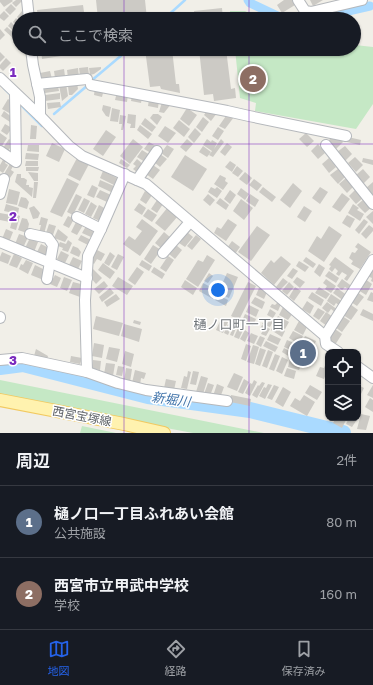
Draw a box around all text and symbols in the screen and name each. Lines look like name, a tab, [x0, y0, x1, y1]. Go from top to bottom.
search box	[12, 12, 361, 56]
icon: search	[26, 23, 48, 45]
text: ここで検索	[58, 26, 133, 44]
text: 1	[10, 64, 17, 80]
pin: 2	[240, 64, 266, 94]
text: 2	[9, 208, 17, 224]
your location	[208, 280, 228, 300]
district label: 樋ノ口町一丁目	[193, 316, 285, 332]
pin: 1	[290, 338, 316, 368]
map controls	[325, 349, 361, 421]
button: locate	[325, 349, 361, 385]
text: 3	[9, 352, 17, 368]
button: layers	[325, 385, 361, 421]
water label: 新堀川	[151, 388, 193, 410]
street label: 西宮宝塚線	[51, 403, 113, 429]
text: 周辺	[16, 450, 50, 471]
text: 2件	[336, 452, 357, 468]
text: 樋ノ口一丁目ふれあい会館	[54, 504, 234, 522]
text: 1	[26, 514, 32, 530]
text: 80 m	[326, 514, 357, 530]
text: 公共施設	[54, 525, 106, 541]
text: 西宮市立甲武中学校	[54, 576, 189, 594]
text: 2	[25, 586, 33, 602]
text: 160 m	[320, 586, 357, 602]
text: 学校	[54, 597, 80, 613]
tab: 地図	[48, 638, 70, 678]
tab: 経路	[165, 638, 187, 678]
tab: 保存済み	[282, 638, 326, 678]

